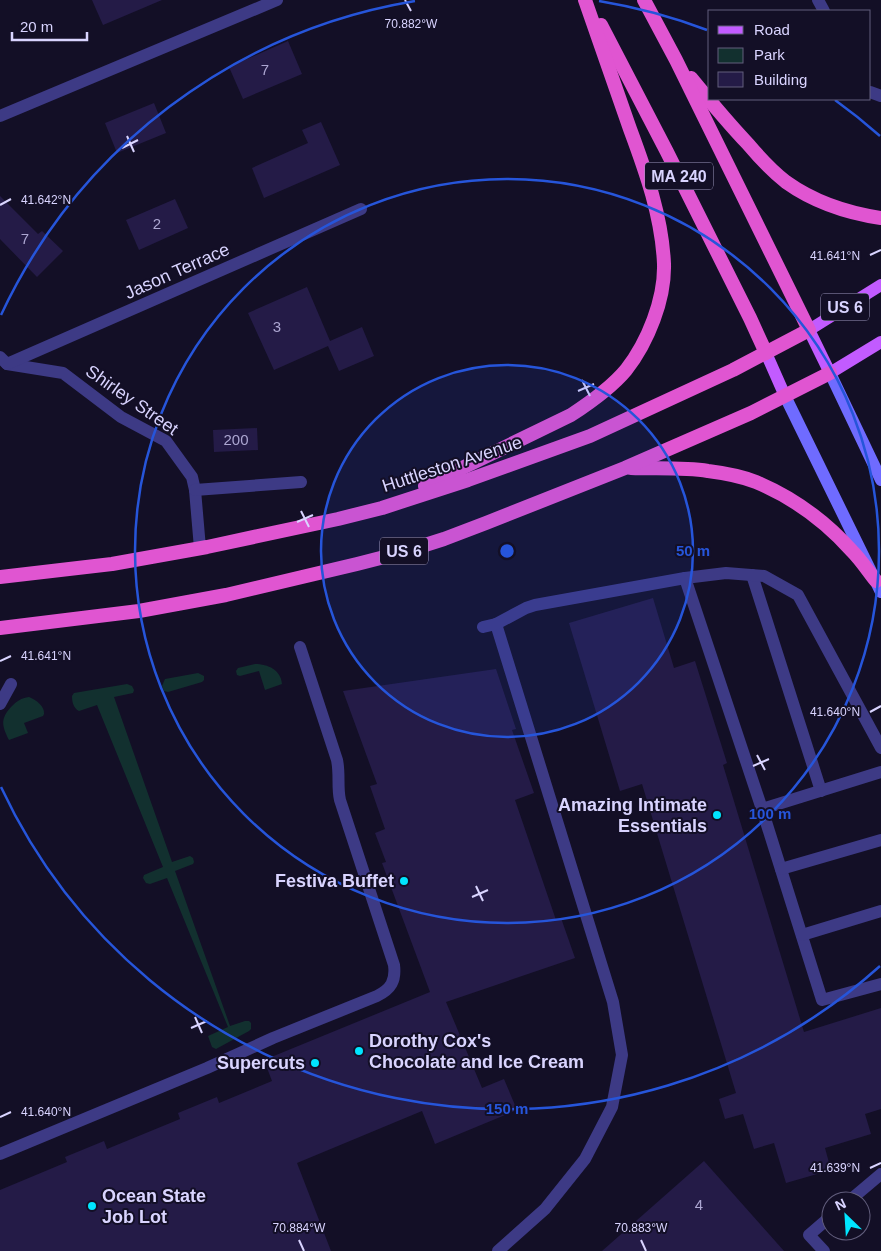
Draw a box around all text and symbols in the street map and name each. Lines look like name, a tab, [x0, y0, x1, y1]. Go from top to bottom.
scale bar	[12, 10, 88, 42]
legend	[708, 10, 871, 100]
text: 70.882°W	[385, 17, 438, 31]
text: 20 m	[20, 18, 53, 35]
text: Road	[754, 21, 790, 38]
text: Park	[754, 46, 785, 63]
house number: 7	[261, 61, 269, 78]
text: Building	[754, 71, 807, 88]
road number: MA 240	[645, 162, 713, 190]
text: 41.642°N	[21, 193, 71, 207]
house number: 2	[153, 215, 161, 232]
house number: 7	[21, 230, 29, 247]
street label: Jason Terrace	[121, 239, 233, 303]
text: 41.641°N	[810, 249, 860, 263]
road number: US 6	[821, 294, 869, 320]
house number: 3	[273, 318, 281, 335]
street label: Shirley Street	[82, 361, 182, 439]
house number: 200	[223, 431, 249, 448]
street label: Huttleston Avenue	[380, 432, 524, 496]
road number: US 6	[380, 538, 428, 564]
centre of rings	[498, 542, 516, 560]
text: 50 m	[676, 542, 710, 559]
text: 41.641°N	[21, 649, 71, 663]
text: 41.640°N	[810, 705, 860, 719]
place label: Amazing Intimate Essentials	[558, 795, 707, 836]
text: 100 m	[749, 805, 791, 822]
marker: Amazing Intimate Essentials	[711, 809, 723, 821]
place label: Festiva Buffet	[275, 871, 394, 891]
marker: Festiva Buffet	[398, 875, 410, 887]
place label: Dorothy Cox's Chocolate and Ice Cream	[369, 1031, 584, 1072]
marker: Dorothy Cox's Chocolate and Ice Cream	[353, 1045, 365, 1057]
place label: Supercuts	[217, 1053, 305, 1073]
marker: Supercuts	[309, 1057, 321, 1069]
text: 150 m	[486, 1100, 528, 1117]
text: 41.640°N	[21, 1105, 71, 1119]
text: 41.639°N	[810, 1161, 860, 1175]
place label: Ocean State Job Lot	[102, 1186, 206, 1227]
north arrow	[821, 1191, 871, 1241]
text: N	[833, 1195, 848, 1214]
house number: 4	[695, 1196, 703, 1213]
marker: Ocean State Job Lot	[86, 1200, 98, 1212]
text: 70.884°W	[273, 1221, 326, 1235]
text: 70.883°W	[615, 1221, 668, 1235]

